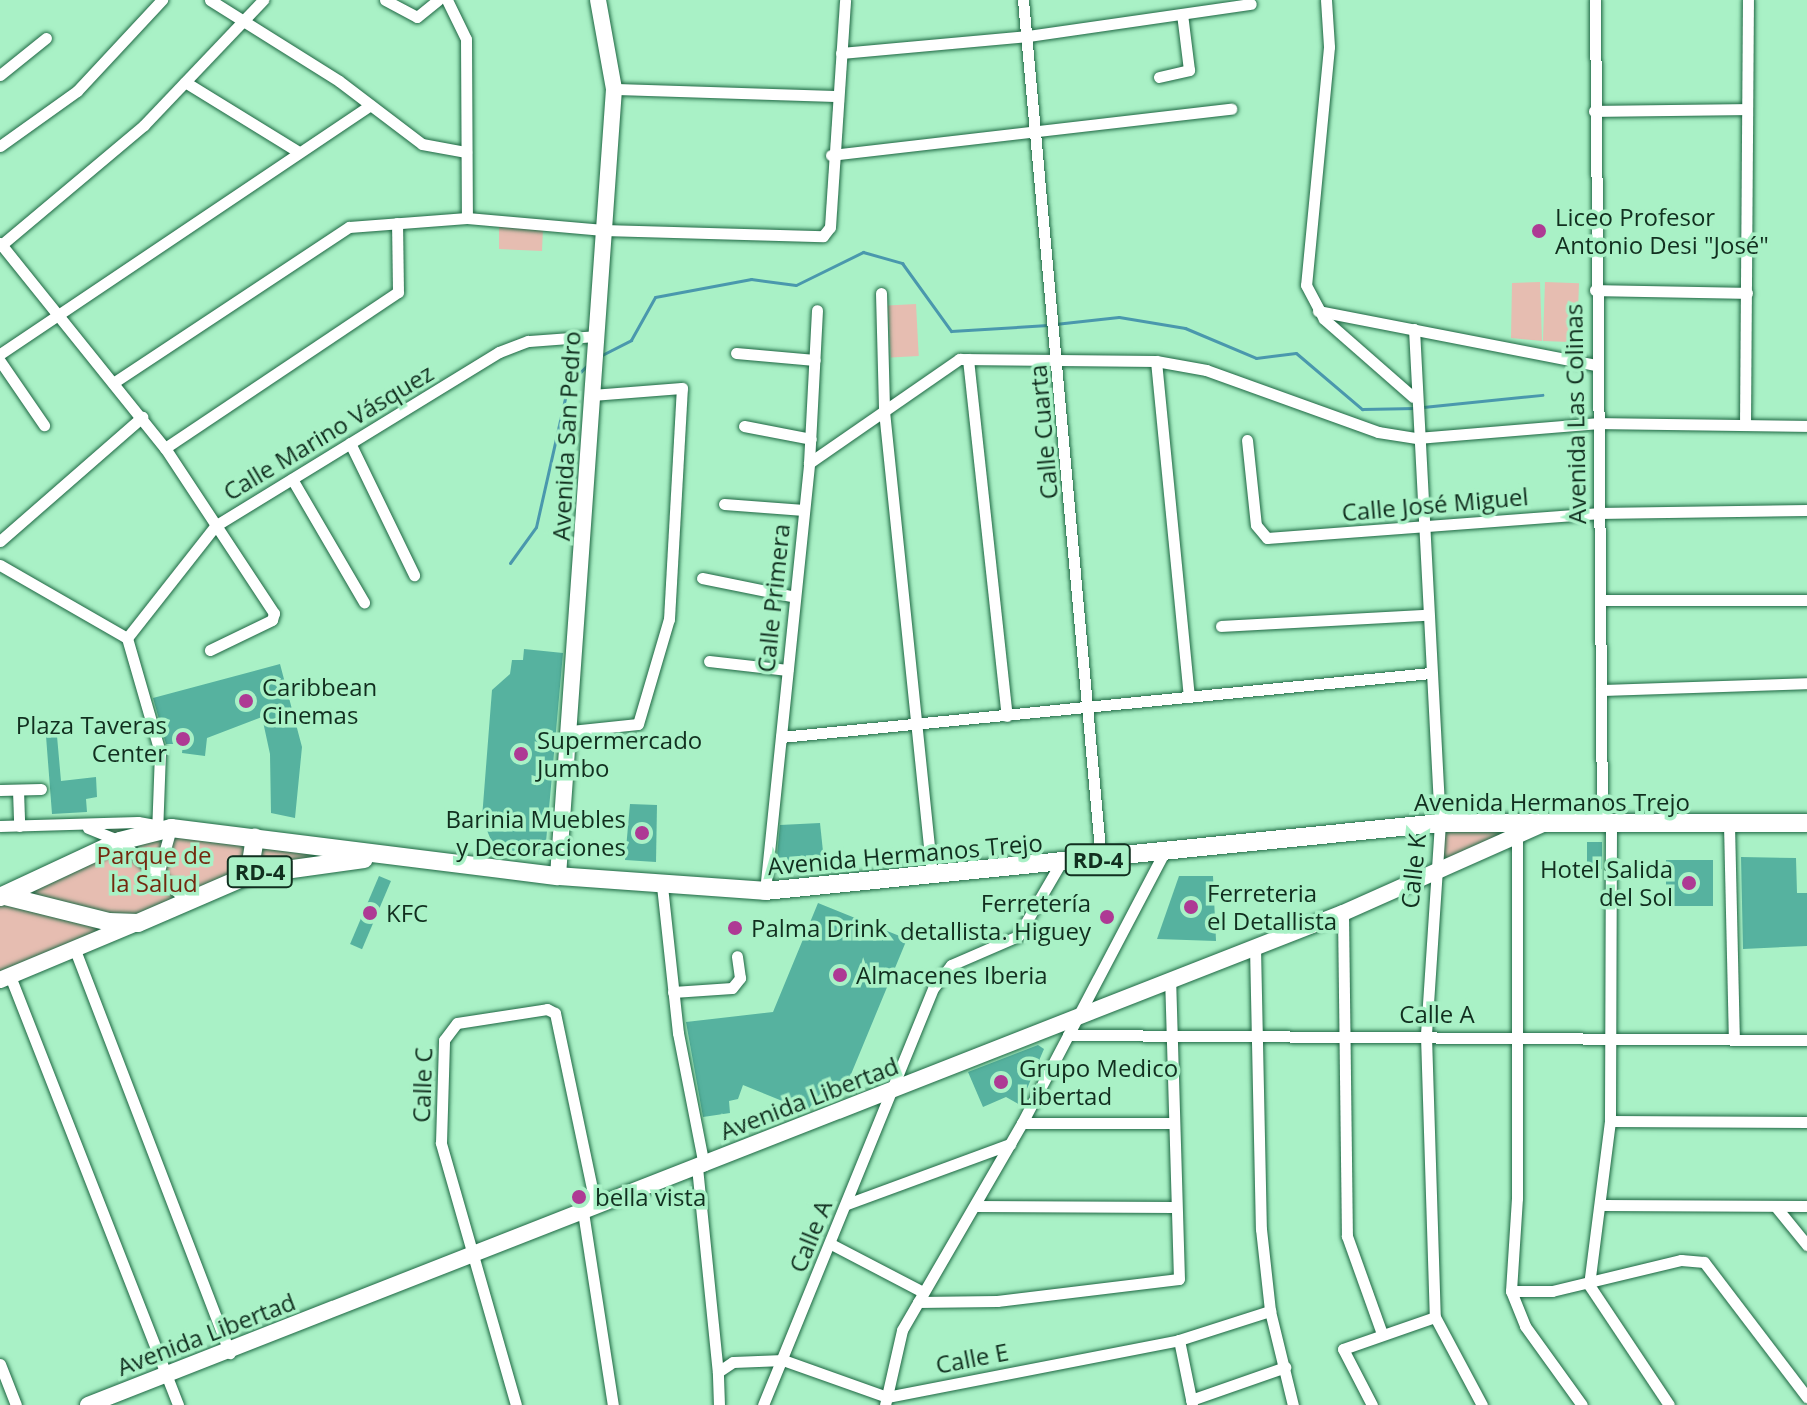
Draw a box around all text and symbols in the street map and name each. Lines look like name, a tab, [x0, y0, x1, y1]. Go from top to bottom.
place label: Liceo Profesor Antonio Desi "José"	[1555, 203, 1769, 259]
marker: Liceo Profesor Antonio Desi "José"	[1530, 222, 1548, 240]
street label: Avenida Las Colinas	[1559, 304, 1591, 524]
street label: Avenida San Pedro	[546, 330, 586, 542]
street label: Calle Marino Vásquez	[218, 358, 438, 506]
street label: Calle Cuarta	[1023, 363, 1063, 501]
street label: Calle José Miguel	[1340, 481, 1530, 527]
street label: Calle Primera	[751, 522, 795, 674]
place label: Caribbean Cinemas	[262, 673, 377, 729]
marker: Caribbean Cinemas	[237, 692, 255, 710]
place label: Plaza Taveras Center	[16, 711, 167, 767]
place label: Supermercado Jumbo	[537, 726, 702, 782]
marker: Plaza Taveras Center	[174, 730, 192, 748]
marker: Supermercado Jumbo	[512, 745, 530, 763]
street label: Avenida Hermanos Trejo	[1414, 788, 1690, 816]
place label: Barinia Muebles y Decoraciones	[446, 805, 626, 861]
marker: Barinia Muebles y Decoraciones	[633, 824, 651, 842]
street label: Avenida Hermanos Trejo	[766, 828, 1044, 880]
street label: Calle K	[1395, 832, 1431, 910]
park label: Parque de la Salud	[97, 841, 211, 897]
road number: RD-4	[1064, 842, 1132, 878]
road number: RD-4	[226, 854, 294, 890]
place label: Hotel Salida del Sol	[1540, 855, 1673, 911]
marker: Hotel Salida del Sol	[1680, 874, 1698, 892]
place label: Ferreteria el Detallista	[1207, 879, 1337, 935]
place label: Ferretería detallista. Higuey	[900, 889, 1091, 945]
marker: Ferreteria el Detallista	[1182, 898, 1200, 916]
place label: KFC	[386, 899, 428, 927]
marker: KFC	[361, 904, 379, 922]
marker: Ferretería detallista. Higuey	[1098, 908, 1116, 926]
place label: Palma Drink	[751, 914, 887, 942]
marker: Palma Drink	[726, 919, 744, 937]
place label: Almacenes Iberia	[856, 961, 1048, 989]
marker: Almacenes Iberia	[831, 966, 849, 984]
street label: Calle A	[1399, 1000, 1475, 1028]
street label: Calle C	[406, 1047, 438, 1123]
street label: Avenida Libertad	[716, 1051, 902, 1145]
place label: Grupo Medico Libertad	[1019, 1054, 1178, 1110]
marker: Grupo Medico Libertad	[990, 1071, 1012, 1093]
place label: bella vista	[595, 1183, 706, 1211]
marker: bella vista	[570, 1188, 588, 1206]
street label: Calle A	[783, 1196, 837, 1276]
street label: Avenida Libertad	[113, 1287, 299, 1381]
street label: Calle E	[933, 1337, 1011, 1379]

